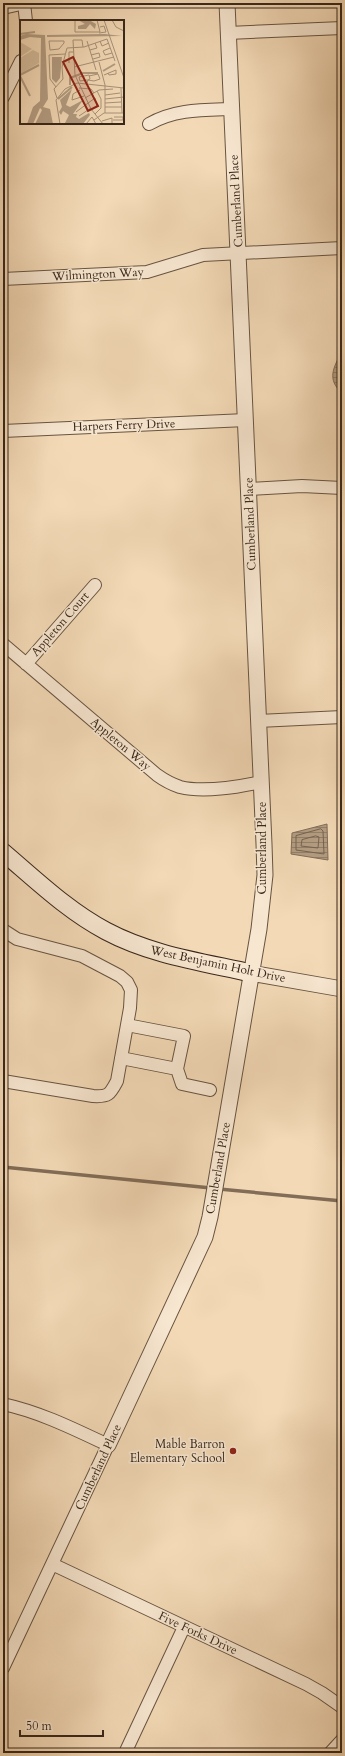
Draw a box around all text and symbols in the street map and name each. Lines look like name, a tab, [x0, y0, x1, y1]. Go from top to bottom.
inset map	[20, 20, 124, 124]
street label: Cumberland Place	[226, 154, 246, 248]
street label: Wilmington Way	[51, 264, 145, 284]
street label: Harpers Ferry Drive	[72, 415, 176, 435]
street label: Cumberland Place	[240, 477, 260, 571]
street label: Appleton Court	[28, 588, 93, 660]
street label: Appleton Way	[87, 714, 155, 775]
street label: Cumberland Place	[254, 801, 270, 895]
street label: West Benjamin Holt Drive	[148, 942, 287, 986]
street label: Cumberland Place	[202, 1121, 234, 1215]
street label: Cumberland Place	[71, 1421, 125, 1513]
place label: Mable Barron Elementary School	[130, 1436, 225, 1466]
marker: Mable Barron Elementary School	[228, 1446, 238, 1456]
street label: Five Forks Drive	[156, 1608, 240, 1658]
scale bar	[20, 1712, 103, 1738]
text: 50 m	[26, 1718, 53, 1734]

